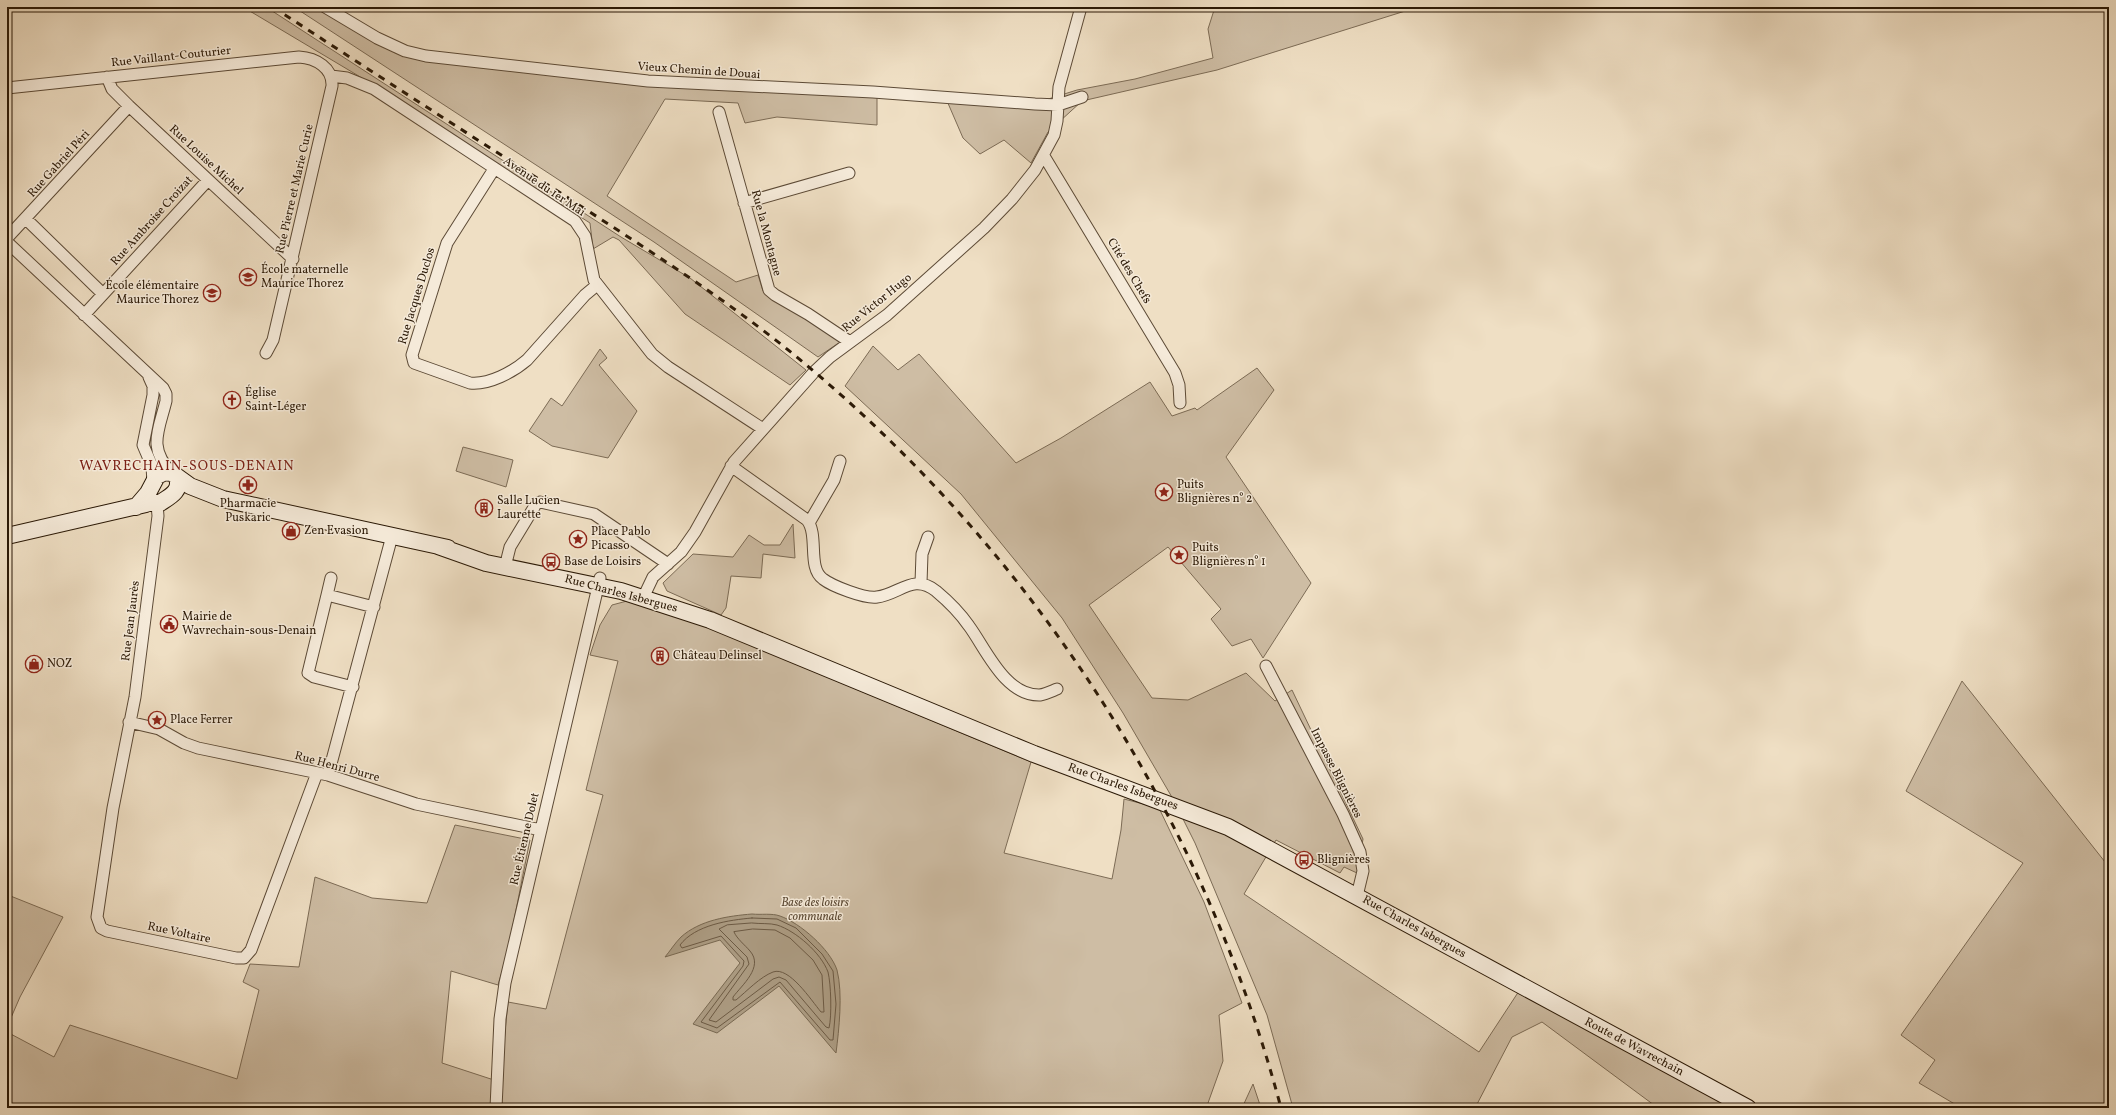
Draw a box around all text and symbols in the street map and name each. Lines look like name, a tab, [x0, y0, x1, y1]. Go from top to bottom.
street label: Rue Vaillant-Couturier	[110, 43, 232, 71]
street label: Vieux Chemin de Douai	[637, 59, 761, 83]
street label: Rue Louise Michel	[165, 121, 247, 199]
street label: Rue Pierre et Marie Curie	[272, 122, 318, 255]
street label: Rue Gabriel Péri	[24, 127, 94, 201]
street label: Avenue du 1er Mai	[500, 153, 589, 221]
street label: Rue Ambroise Croizat	[107, 173, 197, 269]
street label: Rue la Montagne	[747, 188, 785, 278]
street label: Cité des Chefs	[1103, 235, 1155, 307]
street label: Rue Jacques Duclos	[395, 246, 439, 346]
place label: École maternelle Maurice Thorez	[261, 261, 349, 292]
school or university icon: École maternelle Maurice Thorez	[238, 267, 258, 287]
street label: Rue Victor Hugo	[839, 270, 915, 336]
place label: École élémentaire Maurice Thorez	[106, 277, 199, 308]
school or university icon: École élémentaire Maurice Thorez	[202, 283, 222, 303]
place label: Église Saint-Léger	[245, 384, 306, 415]
church icon: Église Saint-Léger	[222, 390, 242, 410]
district label: WAVRECHAIN-SOUS-DENAIN	[79, 457, 295, 476]
pharmacy icon: Pharmacie Puskaric	[238, 475, 258, 495]
place label: Puits Blignières n° 2	[1177, 477, 1253, 507]
place icon: Puits Blignières n° 2	[1154, 482, 1174, 502]
place label: Salle Lucien Laurette	[497, 493, 560, 523]
place label: Pharmacie Puskaric	[220, 496, 277, 526]
building icon: Salle Lucien Laurette	[474, 498, 494, 518]
shop icon: Zen Evasion	[281, 521, 301, 541]
place label: Zen Evasion	[304, 523, 369, 539]
place label: Place Pablo Picasso	[591, 524, 650, 554]
place icon: Place Pablo Picasso	[568, 529, 588, 549]
place label: Puits Blignières n° 1	[1192, 540, 1266, 570]
place icon: Puits Blignières n° 1	[1169, 545, 1189, 565]
bus stop icon: Base de Loisirs	[541, 552, 561, 572]
place label: Base de Loisirs	[564, 554, 641, 570]
street label: Rue Charles Isbergues	[563, 571, 679, 617]
street label: Rue Jean Jaurès	[118, 580, 144, 662]
place label: Mairie de Wavrechain-sous-Denain	[182, 609, 316, 639]
public building icon: Mairie de Wavrechain-sous-Denain	[159, 614, 179, 634]
building icon: Château Delinsel	[650, 646, 670, 666]
place label: Château Delinsel	[673, 648, 762, 664]
shop icon: NOZ	[24, 654, 44, 674]
place label: NOZ	[47, 656, 72, 672]
place icon: Place Ferrer	[147, 710, 167, 730]
place label: Place Ferrer	[170, 712, 233, 728]
street label: Impasse Blignières	[1306, 725, 1366, 821]
street label: Rue Henri Durre	[293, 748, 382, 786]
street label: Rue Charles Isbergues	[1066, 760, 1180, 814]
street label: Rue Étienne Dolet	[506, 791, 543, 887]
bus stop icon: Blignières	[1294, 850, 1314, 870]
place label: Blignières	[1317, 852, 1370, 868]
street label: Rue Charles Isbergues	[1359, 892, 1469, 962]
park label: Base des loisirs communale	[781, 895, 849, 925]
street label: Rue Voltaire	[146, 919, 212, 948]
street label: Route de Wavrechain	[1581, 1014, 1687, 1080]

